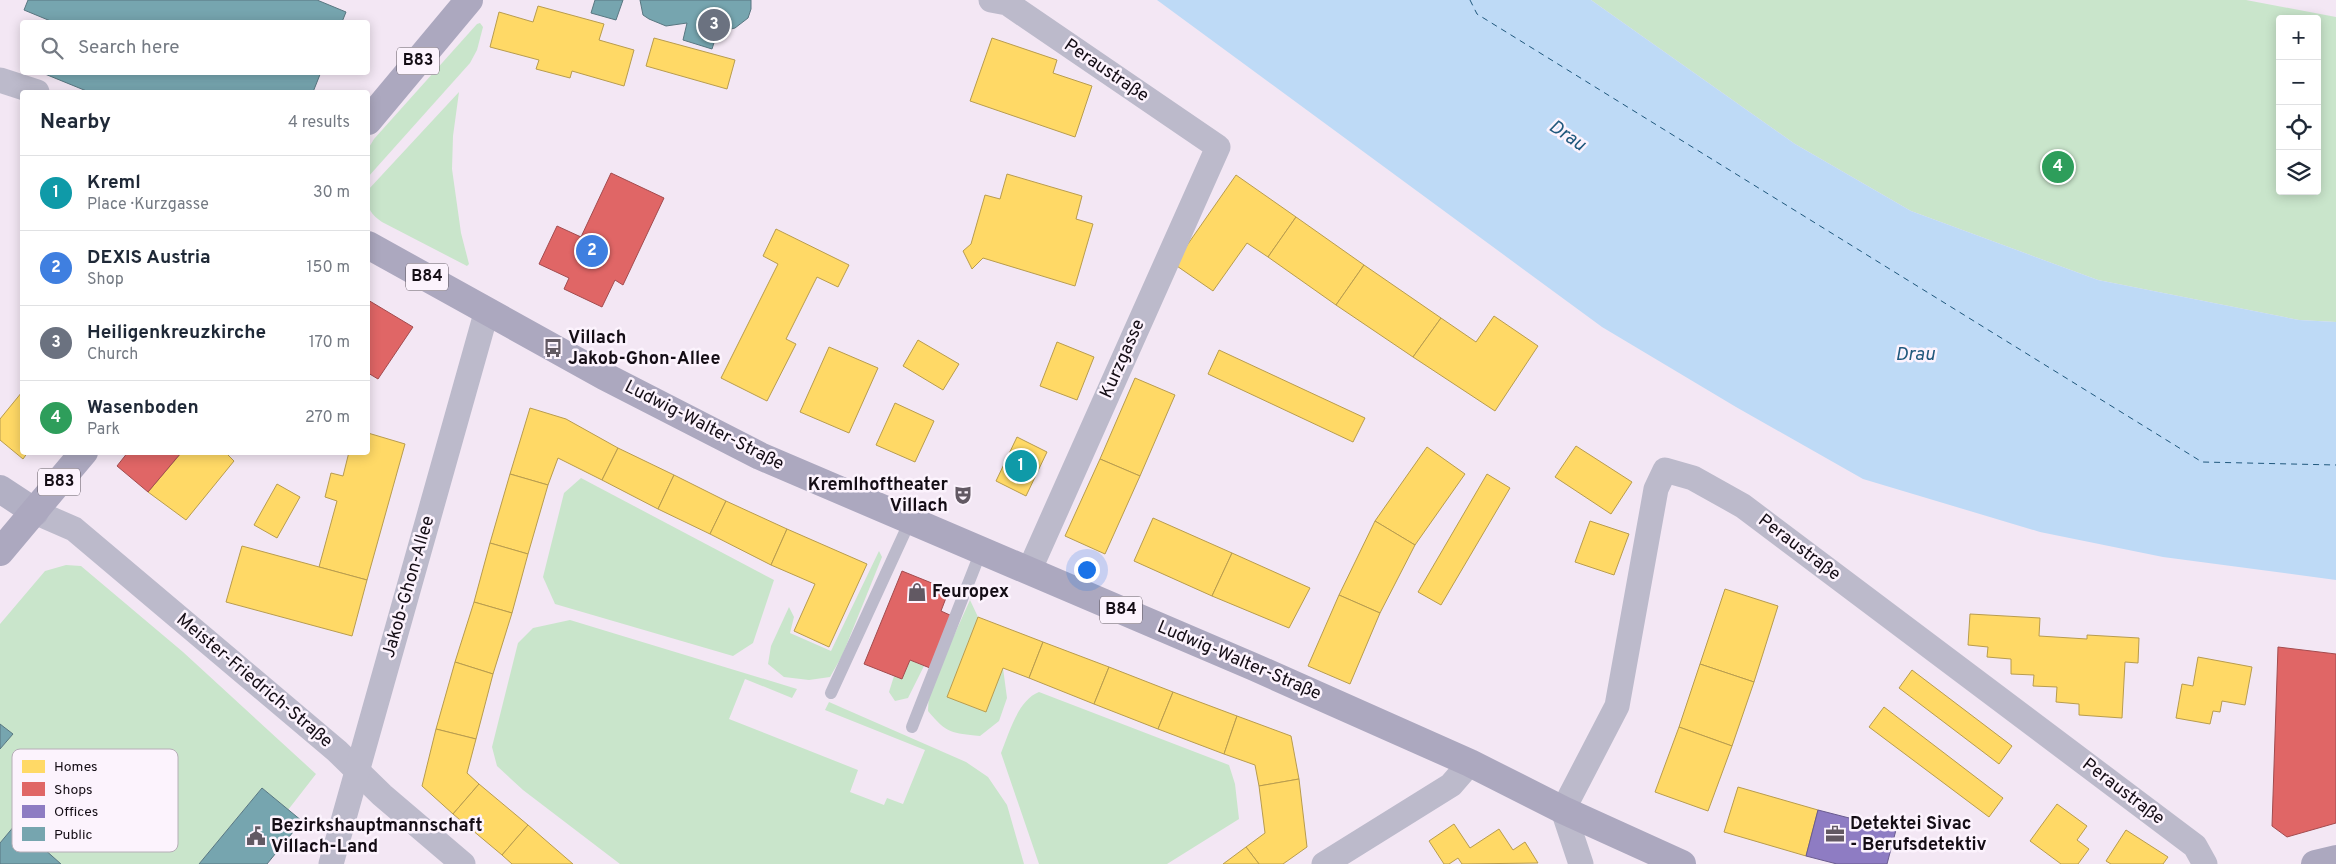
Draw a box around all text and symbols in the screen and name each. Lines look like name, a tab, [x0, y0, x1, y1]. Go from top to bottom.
pin: 3	[698, 6, 730, 44]
map controls	[2276, 15, 2321, 195]
button: +	[2276, 15, 2321, 60]
search box	[20, 20, 370, 75]
icon: search	[38, 34, 66, 62]
street label: Peraustraße	[1059, 34, 1153, 108]
text: Search here	[78, 36, 180, 60]
road number: B83	[397, 48, 439, 74]
button: −	[2276, 60, 2321, 105]
button: locate	[2276, 105, 2321, 150]
text: Nearby	[40, 109, 111, 136]
text: 4 results	[288, 113, 350, 133]
water label: Drau	[1544, 115, 1591, 157]
pin: 4	[2042, 148, 2074, 186]
button: layers	[2276, 150, 2321, 195]
text: Kreml	[87, 171, 141, 195]
text: 1	[53, 183, 59, 203]
text: 30 m	[313, 183, 350, 203]
text: Place · Kurzgasse	[87, 195, 209, 215]
pin: 2	[576, 232, 608, 270]
text: DEXIS Austria	[87, 246, 211, 270]
text: 2	[51, 258, 61, 278]
text: 150 m	[307, 258, 350, 278]
road number: B84	[406, 264, 448, 290]
text: Shop	[87, 270, 124, 290]
street label: Kurzgasse	[1095, 316, 1151, 402]
text: Heiligenkreuzkirche	[87, 321, 266, 345]
place label: Villach Jakob-Ghon-Allee	[568, 327, 721, 371]
text: 3	[51, 333, 61, 353]
text: 170 m	[309, 333, 350, 353]
bus stop icon: Villach Jakob-Ghon-Allee	[542, 337, 564, 359]
water label: Drau	[1895, 343, 1935, 367]
text: Church	[87, 345, 138, 365]
street label: Ludwig-Walter-Straße	[620, 376, 788, 476]
text: Wasenboden	[87, 396, 199, 420]
text: 4	[51, 408, 61, 428]
text: 270 m	[305, 408, 350, 428]
text: Park	[87, 420, 120, 440]
pin: 1	[1005, 447, 1037, 485]
road number: B83	[38, 468, 80, 496]
place label: Kremlhoftheater Villach	[808, 474, 948, 518]
theatre icon: Kremlhoftheater Villach	[952, 484, 974, 506]
street label: Peraustraße	[1753, 509, 1845, 587]
street label: Jakob-Ghon-Allee	[378, 513, 440, 661]
your location	[1074, 557, 1100, 583]
shop icon: Feuropex	[906, 581, 928, 603]
place label: Feuropex	[932, 581, 1009, 604]
road number: B84	[1100, 596, 1142, 624]
street label: Meister-Friedrich-Straße	[171, 609, 337, 753]
street label: Ludwig-Walter-Straße	[1153, 616, 1325, 706]
legend	[12, 749, 178, 852]
street label: Peraustraße	[2077, 753, 2169, 831]
text: Homes	[54, 759, 98, 776]
text: Shops	[54, 782, 93, 799]
text: Offices	[54, 804, 98, 821]
place label: Detektei Sivac - Berufsdetektiv	[1850, 813, 1987, 857]
place label: Bezirkshauptmannschaft Villach-Land	[271, 815, 483, 859]
office icon: Detektei Sivac - Berufsdetektiv	[1824, 823, 1846, 845]
public building icon: Bezirkshauptmannschaft Villach-Land	[245, 825, 267, 847]
text: Public	[54, 827, 93, 844]

